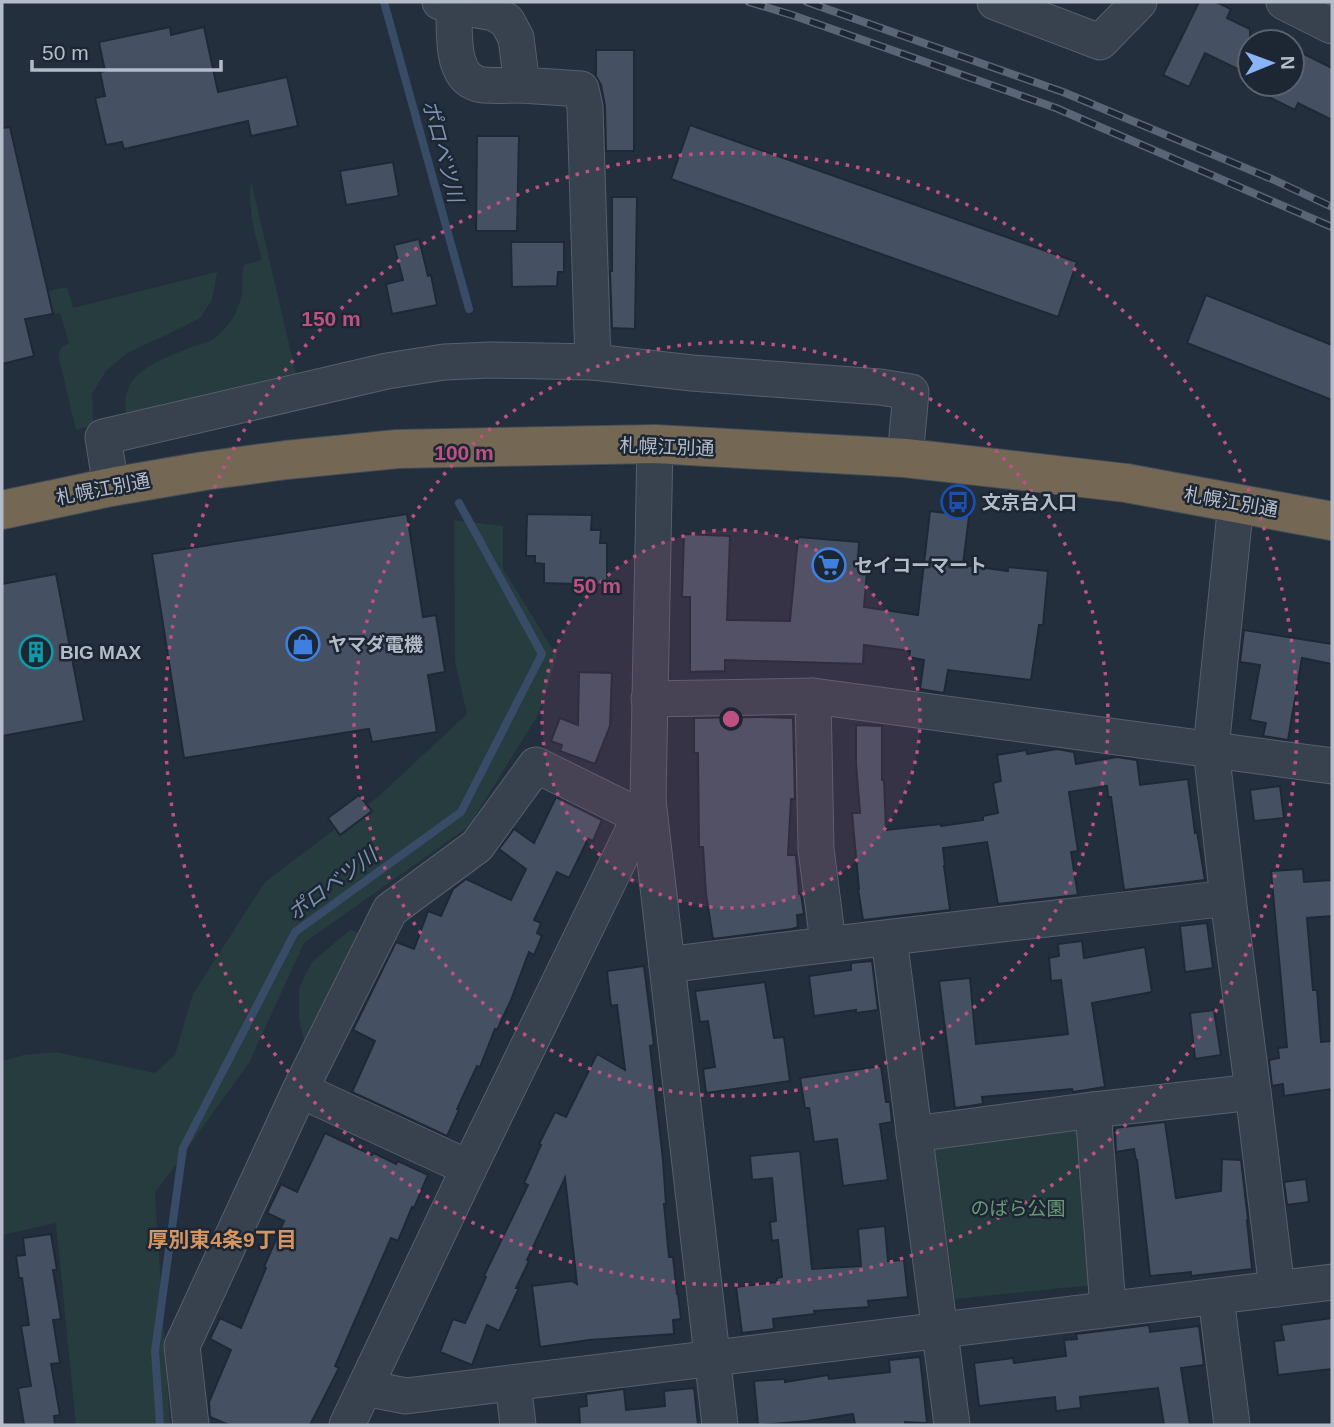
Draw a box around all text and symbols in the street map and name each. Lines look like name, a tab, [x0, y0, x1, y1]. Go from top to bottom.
scale bar	[32, 28, 220, 72]
north arrow	[1236, 28, 1306, 98]
text: 50 m	[42, 41, 89, 64]
text: N	[1277, 56, 1298, 70]
water label: ポロベツ川	[418, 97, 468, 207]
text: 150 m	[301, 307, 361, 330]
street label: 札幌江別通	[619, 435, 715, 459]
text: 100 m	[434, 441, 494, 464]
street label: 札幌江別通	[54, 470, 152, 508]
bus stop icon: 文京台入口	[939, 483, 977, 521]
street label: 札幌江別通	[1182, 483, 1280, 521]
place label: 文京台入口	[982, 492, 1077, 513]
supermarket icon: セイコーマート	[810, 546, 848, 584]
place label: セイコーマート	[854, 555, 987, 576]
text: 50 m	[573, 574, 621, 597]
shop icon: ヤマダ電機	[284, 625, 322, 663]
building icon: BIG MAX	[17, 633, 55, 671]
place label: ヤマダ電機	[328, 634, 423, 655]
place label: BIG MAX	[60, 642, 142, 663]
centre of rings	[719, 707, 743, 731]
water label: ポロベツ川	[283, 842, 382, 925]
park label: のばら公園	[970, 1198, 1066, 1219]
district label: 厚別東4条9丁目	[147, 1228, 297, 1251]

